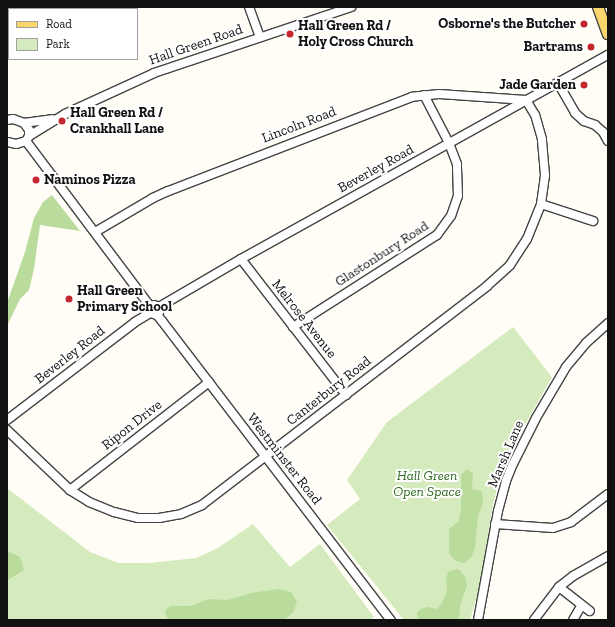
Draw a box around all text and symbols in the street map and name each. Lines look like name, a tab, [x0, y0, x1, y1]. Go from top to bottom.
legend	[8, 8, 138, 60]
place label: Osborne's the Butcher	[438, 16, 576, 32]
text: Road	[46, 17, 72, 31]
place label: Hall Green Rd / Holy Cross Church	[298, 18, 414, 50]
marker: Osborne's the Butcher	[579, 19, 589, 29]
street label: Hall Green Road	[147, 21, 245, 69]
marker: Hall Green Rd / Holy Cross Church	[285, 29, 295, 39]
text: Park	[46, 37, 70, 51]
place label: Bartrams	[524, 39, 583, 55]
marker: Bartrams	[586, 42, 596, 52]
place label: Jade Garden	[499, 77, 576, 93]
marker: Jade Garden	[579, 80, 589, 90]
street label: Lincoln Road	[259, 103, 339, 147]
place label: Hall Green Rd / Crankhall Lane	[70, 105, 164, 138]
marker: Hall Green Rd / Crankhall Lane	[57, 116, 67, 126]
street label: Beverley Road	[335, 141, 417, 197]
place label: Naminos Pizza	[44, 172, 135, 188]
marker: Naminos Pizza	[31, 175, 41, 185]
street label: Glastonbury Road	[332, 217, 432, 291]
street label: Melrose Avenue	[268, 276, 340, 362]
place label: Hall Green Primary School	[77, 283, 172, 316]
marker: Hall Green Primary School	[64, 294, 74, 304]
street label: Beverley Road	[32, 322, 108, 388]
street label: Canterbury Road	[283, 353, 375, 429]
street label: Ripon Drive	[99, 396, 165, 454]
street label: Westminster Road	[243, 410, 325, 508]
street label: Marsh Lane	[484, 418, 528, 490]
park label: Hall Green Open Space	[393, 468, 461, 500]

